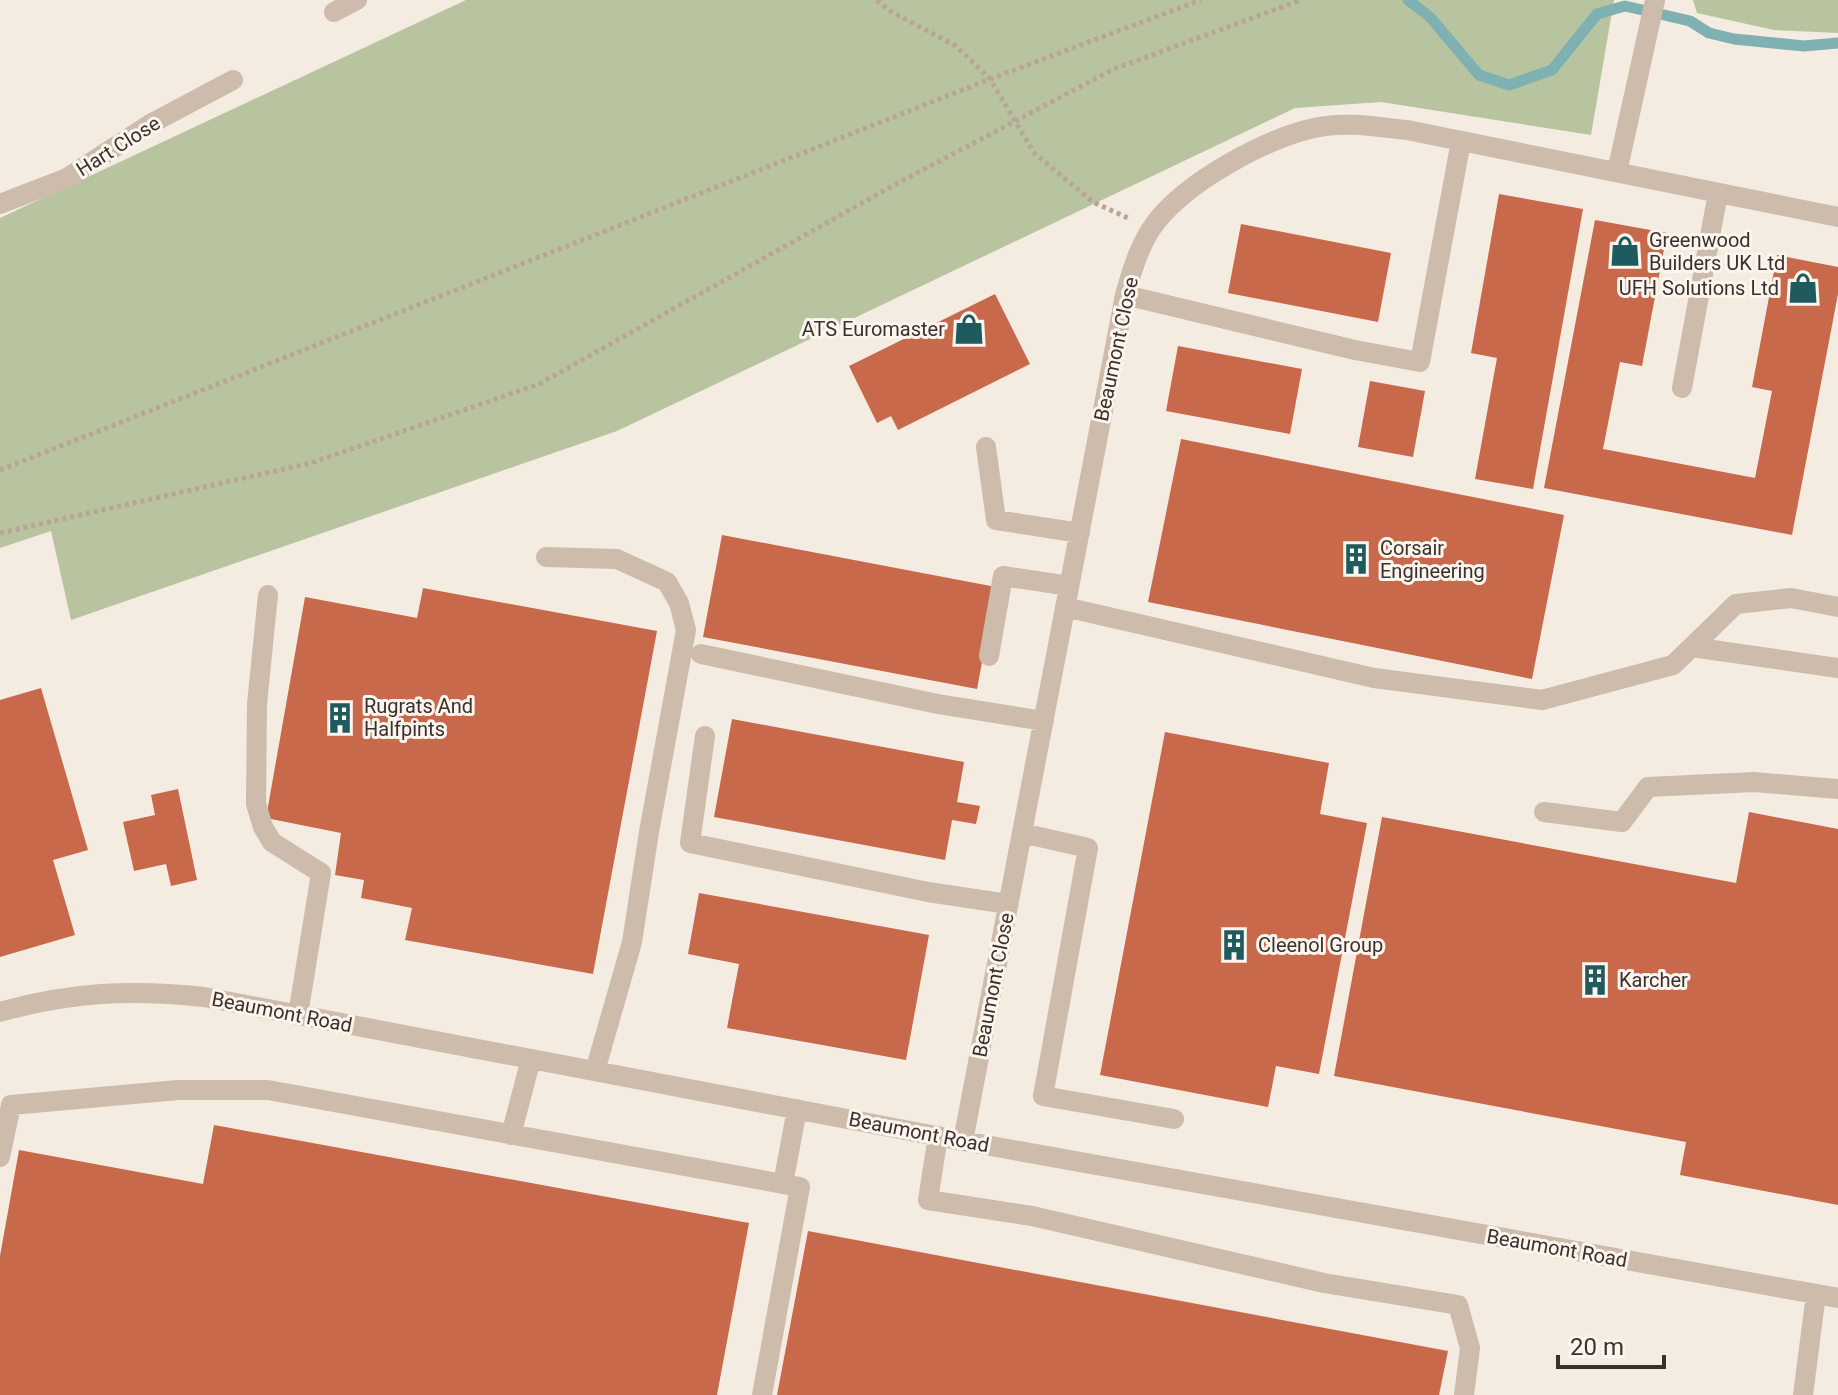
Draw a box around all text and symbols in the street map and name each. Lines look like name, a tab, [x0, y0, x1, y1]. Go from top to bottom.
street label: Hart Close	[72, 111, 164, 181]
place label: Greenwood Builders UK Ltd	[1649, 228, 1785, 275]
shop icon: Greenwood Builders UK Ltd	[1608, 234, 1642, 268]
shop icon: UFH Solutions Ltd	[1786, 271, 1820, 305]
street label: Beaumont Close	[1089, 275, 1143, 423]
place label: UFH Solutions Ltd	[1619, 276, 1779, 300]
shop icon: ATS Euromaster	[952, 312, 986, 346]
place label: ATS Euromaster	[802, 317, 945, 341]
place label: Corsair Engineering	[1380, 536, 1485, 583]
building icon: Corsair Engineering	[1339, 542, 1373, 576]
place label: Rugrats And Halfpints	[364, 694, 473, 741]
building icon: Rugrats And Halfpints	[323, 701, 357, 735]
street label: Beaumont Close	[967, 911, 1019, 1059]
building icon: Cleenol Group	[1217, 928, 1251, 962]
place label: Cleenol Group	[1258, 933, 1383, 957]
building icon: Karcher	[1578, 963, 1612, 997]
place label: Karcher	[1619, 968, 1688, 992]
street label: Beaumont Road	[210, 987, 354, 1037]
street label: Beaumont Road	[847, 1107, 991, 1157]
street label: Beaumont Road	[1485, 1224, 1629, 1272]
scale bar	[1558, 1319, 1664, 1369]
text: 20 m	[1570, 1333, 1624, 1361]

